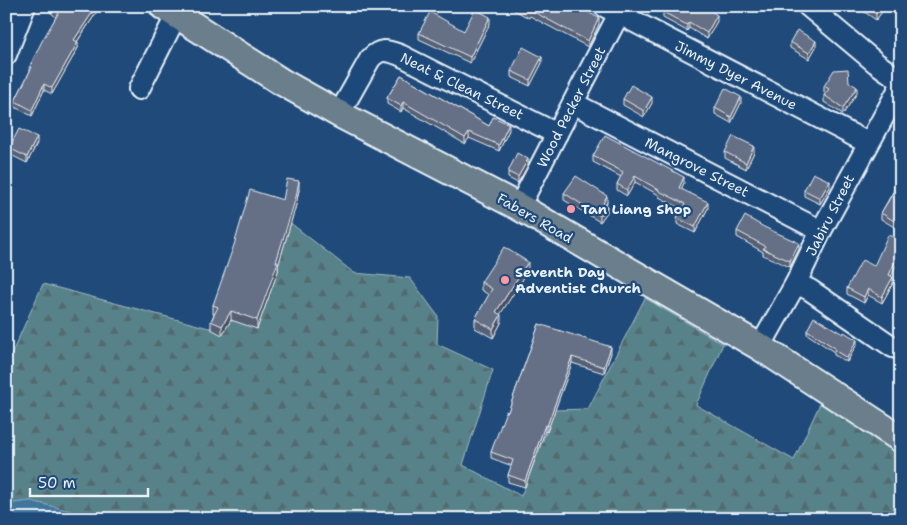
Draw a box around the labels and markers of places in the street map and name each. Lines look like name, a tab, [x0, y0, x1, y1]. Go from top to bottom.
place label: Tan Liang Shop	[581, 200, 691, 218]
marker: Tan Liang Shop	[565, 203, 577, 215]
place label: Seventh Day Adventist Church	[515, 263, 641, 297]
marker: Seventh Day Adventist Church	[499, 274, 511, 286]

